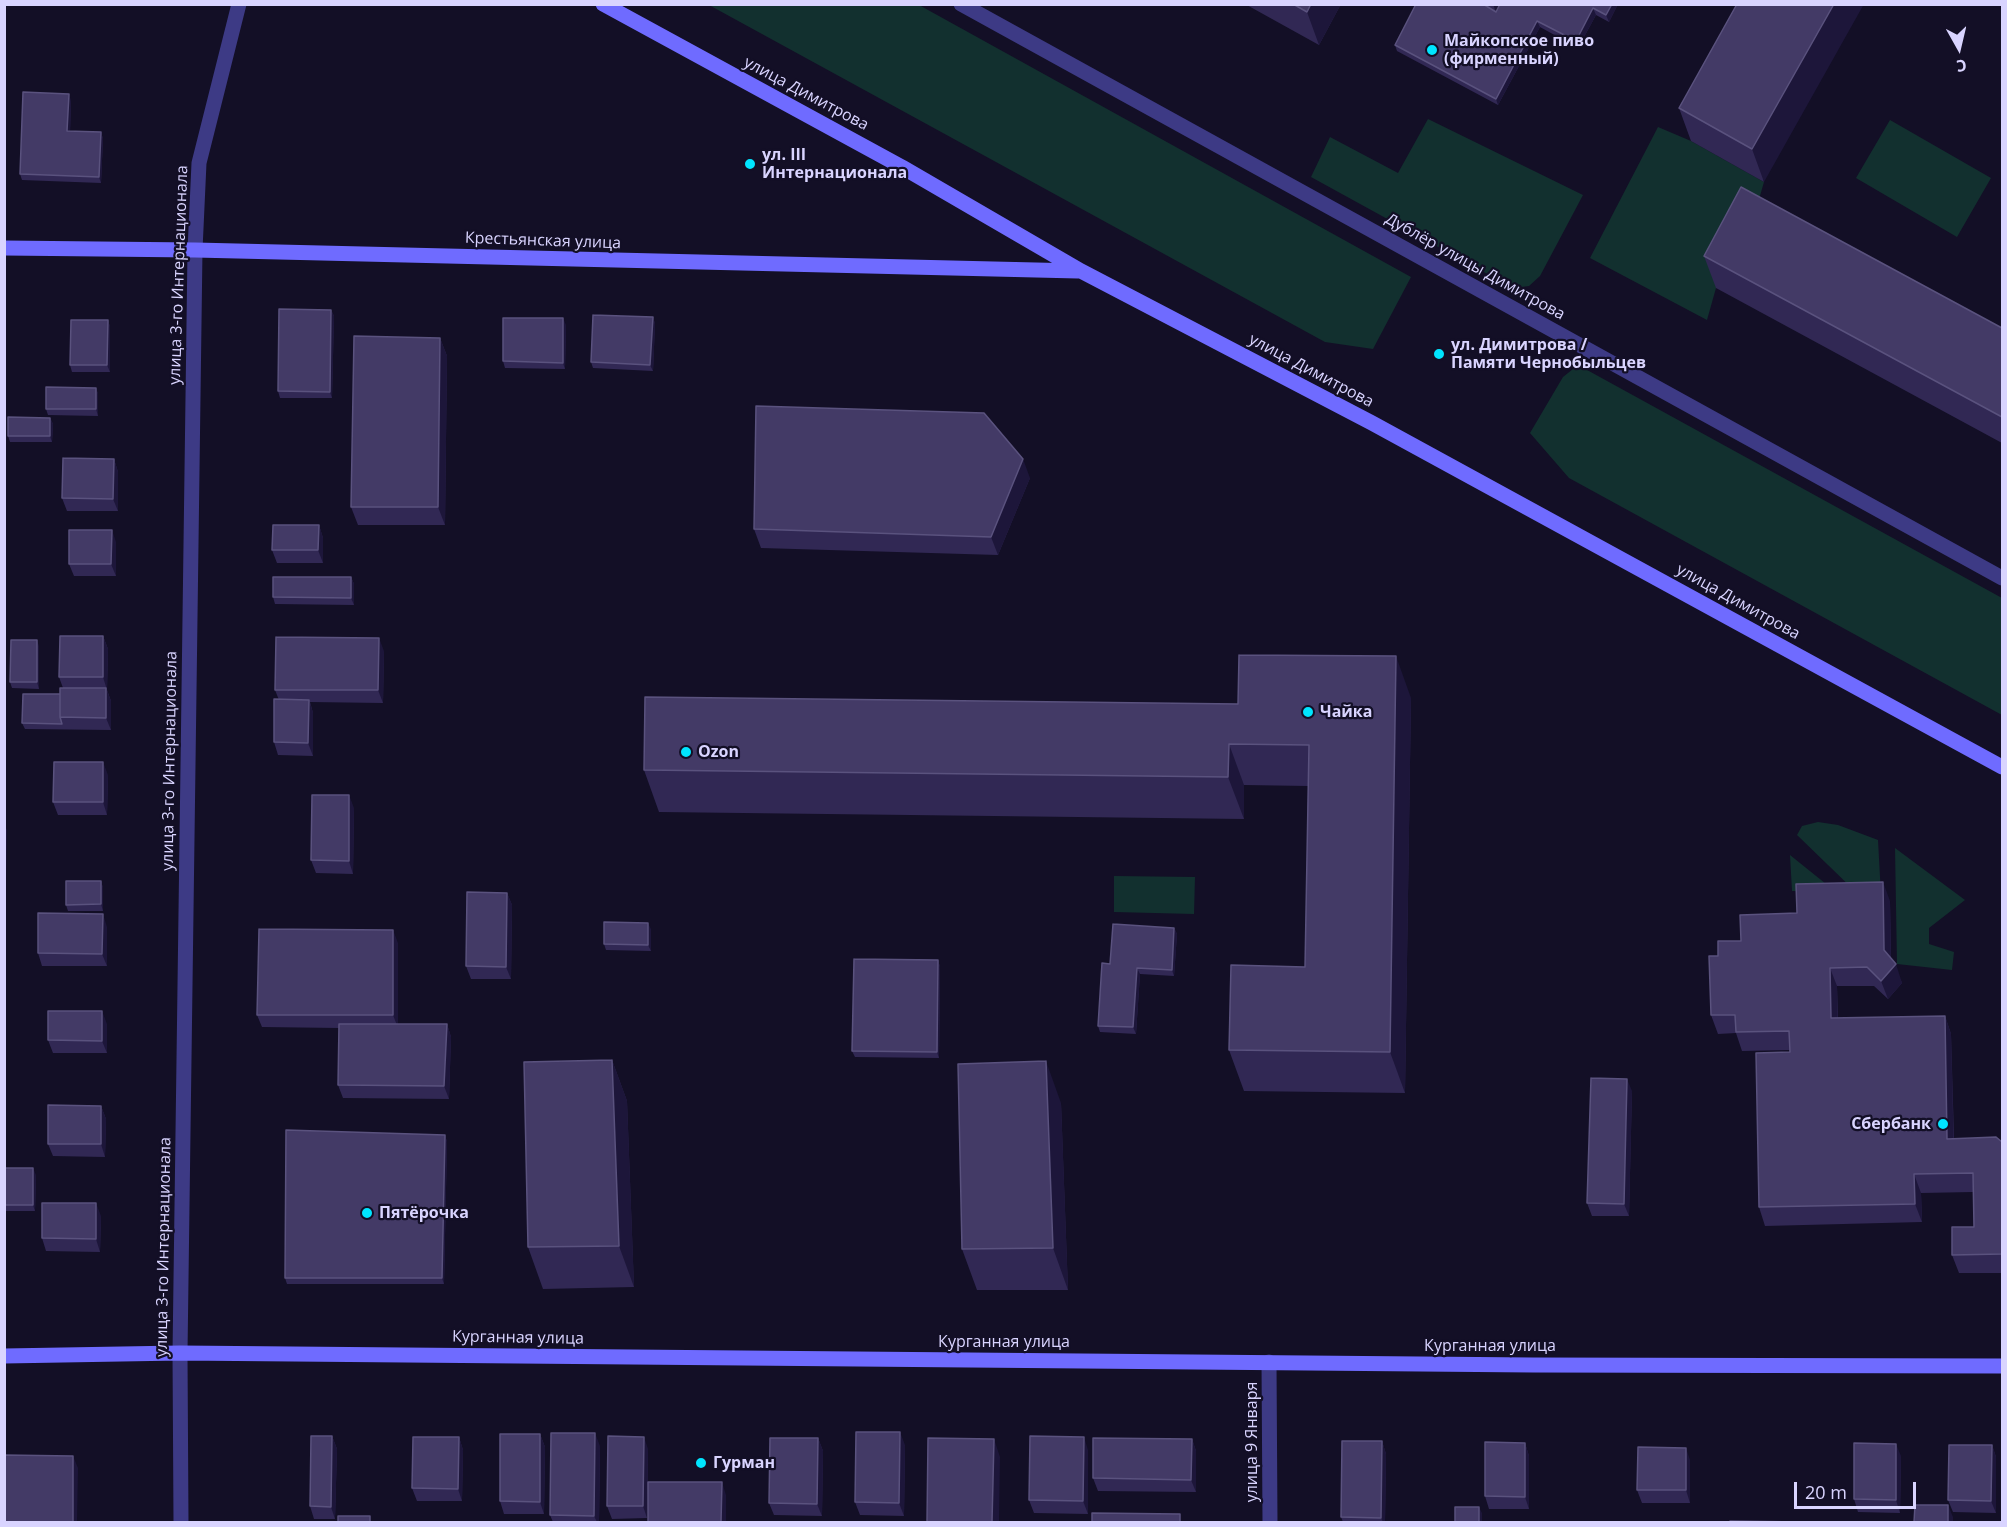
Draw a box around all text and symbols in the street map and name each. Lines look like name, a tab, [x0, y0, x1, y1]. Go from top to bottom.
north arrow	[1929, 18, 1989, 78]
place label: Майкопское пиво (фирменный)	[1444, 31, 1594, 69]
marker: Майкопское пиво (фирменный)	[1425, 43, 1439, 57]
street label: улица Димитрова	[740, 53, 872, 135]
text: С	[1955, 54, 1968, 77]
place label: ул. III Интернационала	[762, 145, 907, 183]
marker: ул. III Интернационала	[743, 157, 757, 171]
street label: улица 3-го Интернационала	[166, 165, 192, 385]
street label: Дублёр улицы Димитрова	[1382, 210, 1568, 324]
street label: Крестьянская улица	[465, 229, 621, 253]
street label: улица Димитрова	[1245, 330, 1377, 412]
place label: ул. Димитрова / Памяти Чернобыльцев	[1451, 335, 1646, 373]
marker: ул. Димитрова / Памяти Чернобыльцев	[1432, 347, 1446, 361]
street label: улица Димитрова	[1673, 560, 1803, 644]
street label: улица 3-го Интернационала	[158, 651, 182, 871]
place label: Чайка	[1320, 702, 1372, 722]
marker: Чайка	[1301, 705, 1315, 719]
place label: Ozon	[698, 742, 739, 762]
marker: Ozon	[679, 745, 693, 759]
place label: Сбербанк	[1851, 1114, 1931, 1134]
marker: Сбербанк	[1936, 1117, 1950, 1131]
street label: улица 3-го Интернационала	[152, 1137, 176, 1357]
place label: Пятёрочка	[379, 1203, 469, 1223]
marker: Пятёрочка	[360, 1206, 374, 1220]
street label: Курганная улица	[452, 1327, 584, 1349]
street label: Курганная улица	[938, 1332, 1070, 1352]
street label: Курганная улица	[1424, 1336, 1556, 1356]
street label: улица 9 Января	[1242, 1382, 1262, 1502]
place label: Гурман	[713, 1453, 775, 1473]
marker: Гурман	[694, 1456, 708, 1470]
scale bar	[1797, 1470, 1918, 1508]
text: 20 m	[1805, 1480, 1847, 1504]

